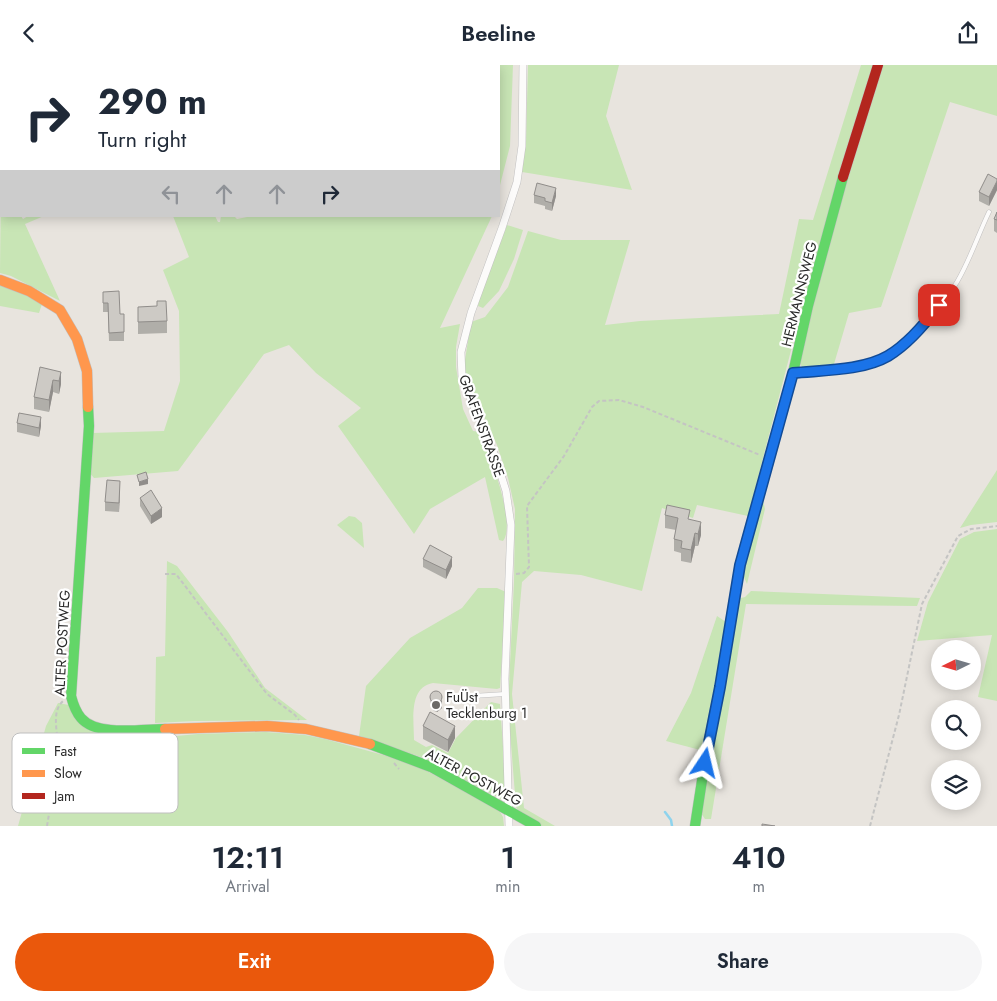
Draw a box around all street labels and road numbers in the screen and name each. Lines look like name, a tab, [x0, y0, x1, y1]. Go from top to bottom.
street label: HERMANNSWEG	[776, 239, 822, 349]
street label: GRAFENSTRASSE	[454, 372, 510, 480]
street label: ALTER POSTWEG	[49, 589, 75, 697]
street label: ALTER POSTWEG	[422, 743, 526, 811]

